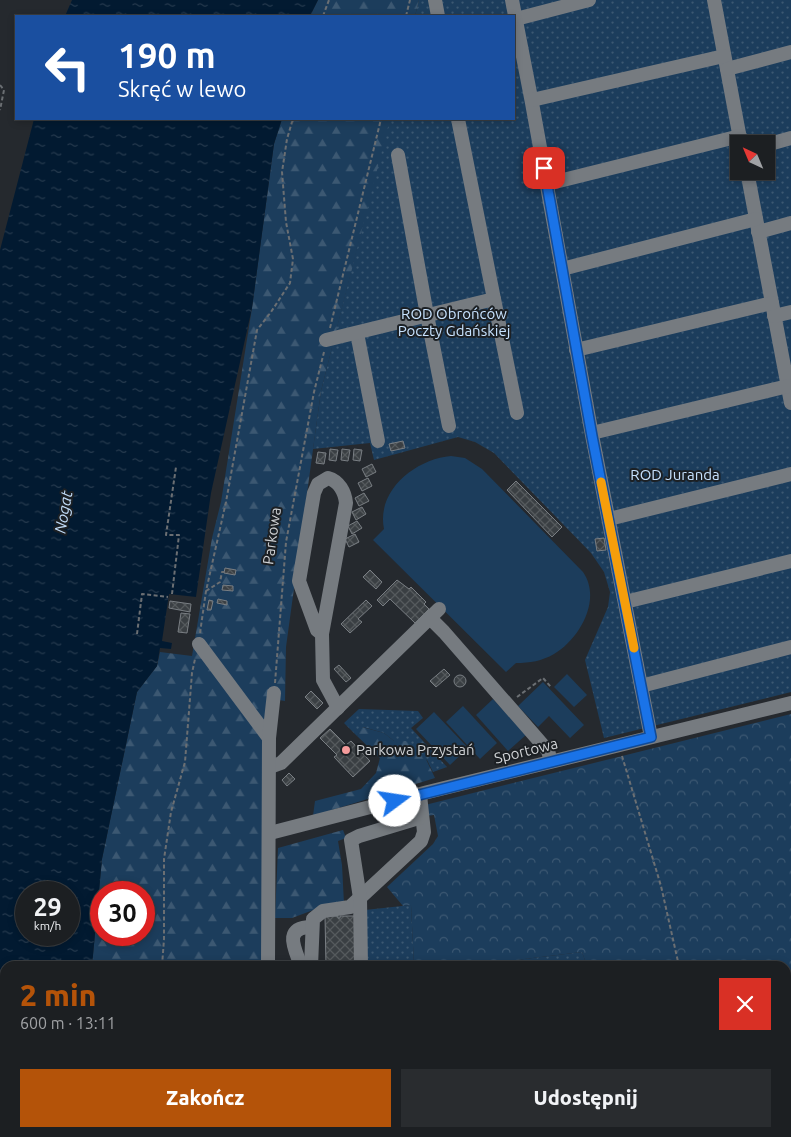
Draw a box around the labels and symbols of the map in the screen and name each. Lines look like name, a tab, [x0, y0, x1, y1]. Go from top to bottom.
north arrow	[730, 135, 775, 180]
pin	[523, 147, 565, 189]
park label: ROD Obrońców Poczty Gdańskiej	[398, 305, 510, 339]
park label: ROD Juranda	[630, 466, 720, 483]
water label: Nogat	[50, 488, 76, 535]
street label: Parkowa	[259, 506, 284, 566]
street label: Sportowa	[492, 734, 560, 767]
place label: Parkowa Przystań	[356, 741, 475, 758]
marker: Parkowa Przystań	[340, 744, 352, 756]
position arrow	[368, 774, 420, 826]
speed limit sign: 30	[90, 881, 155, 946]

